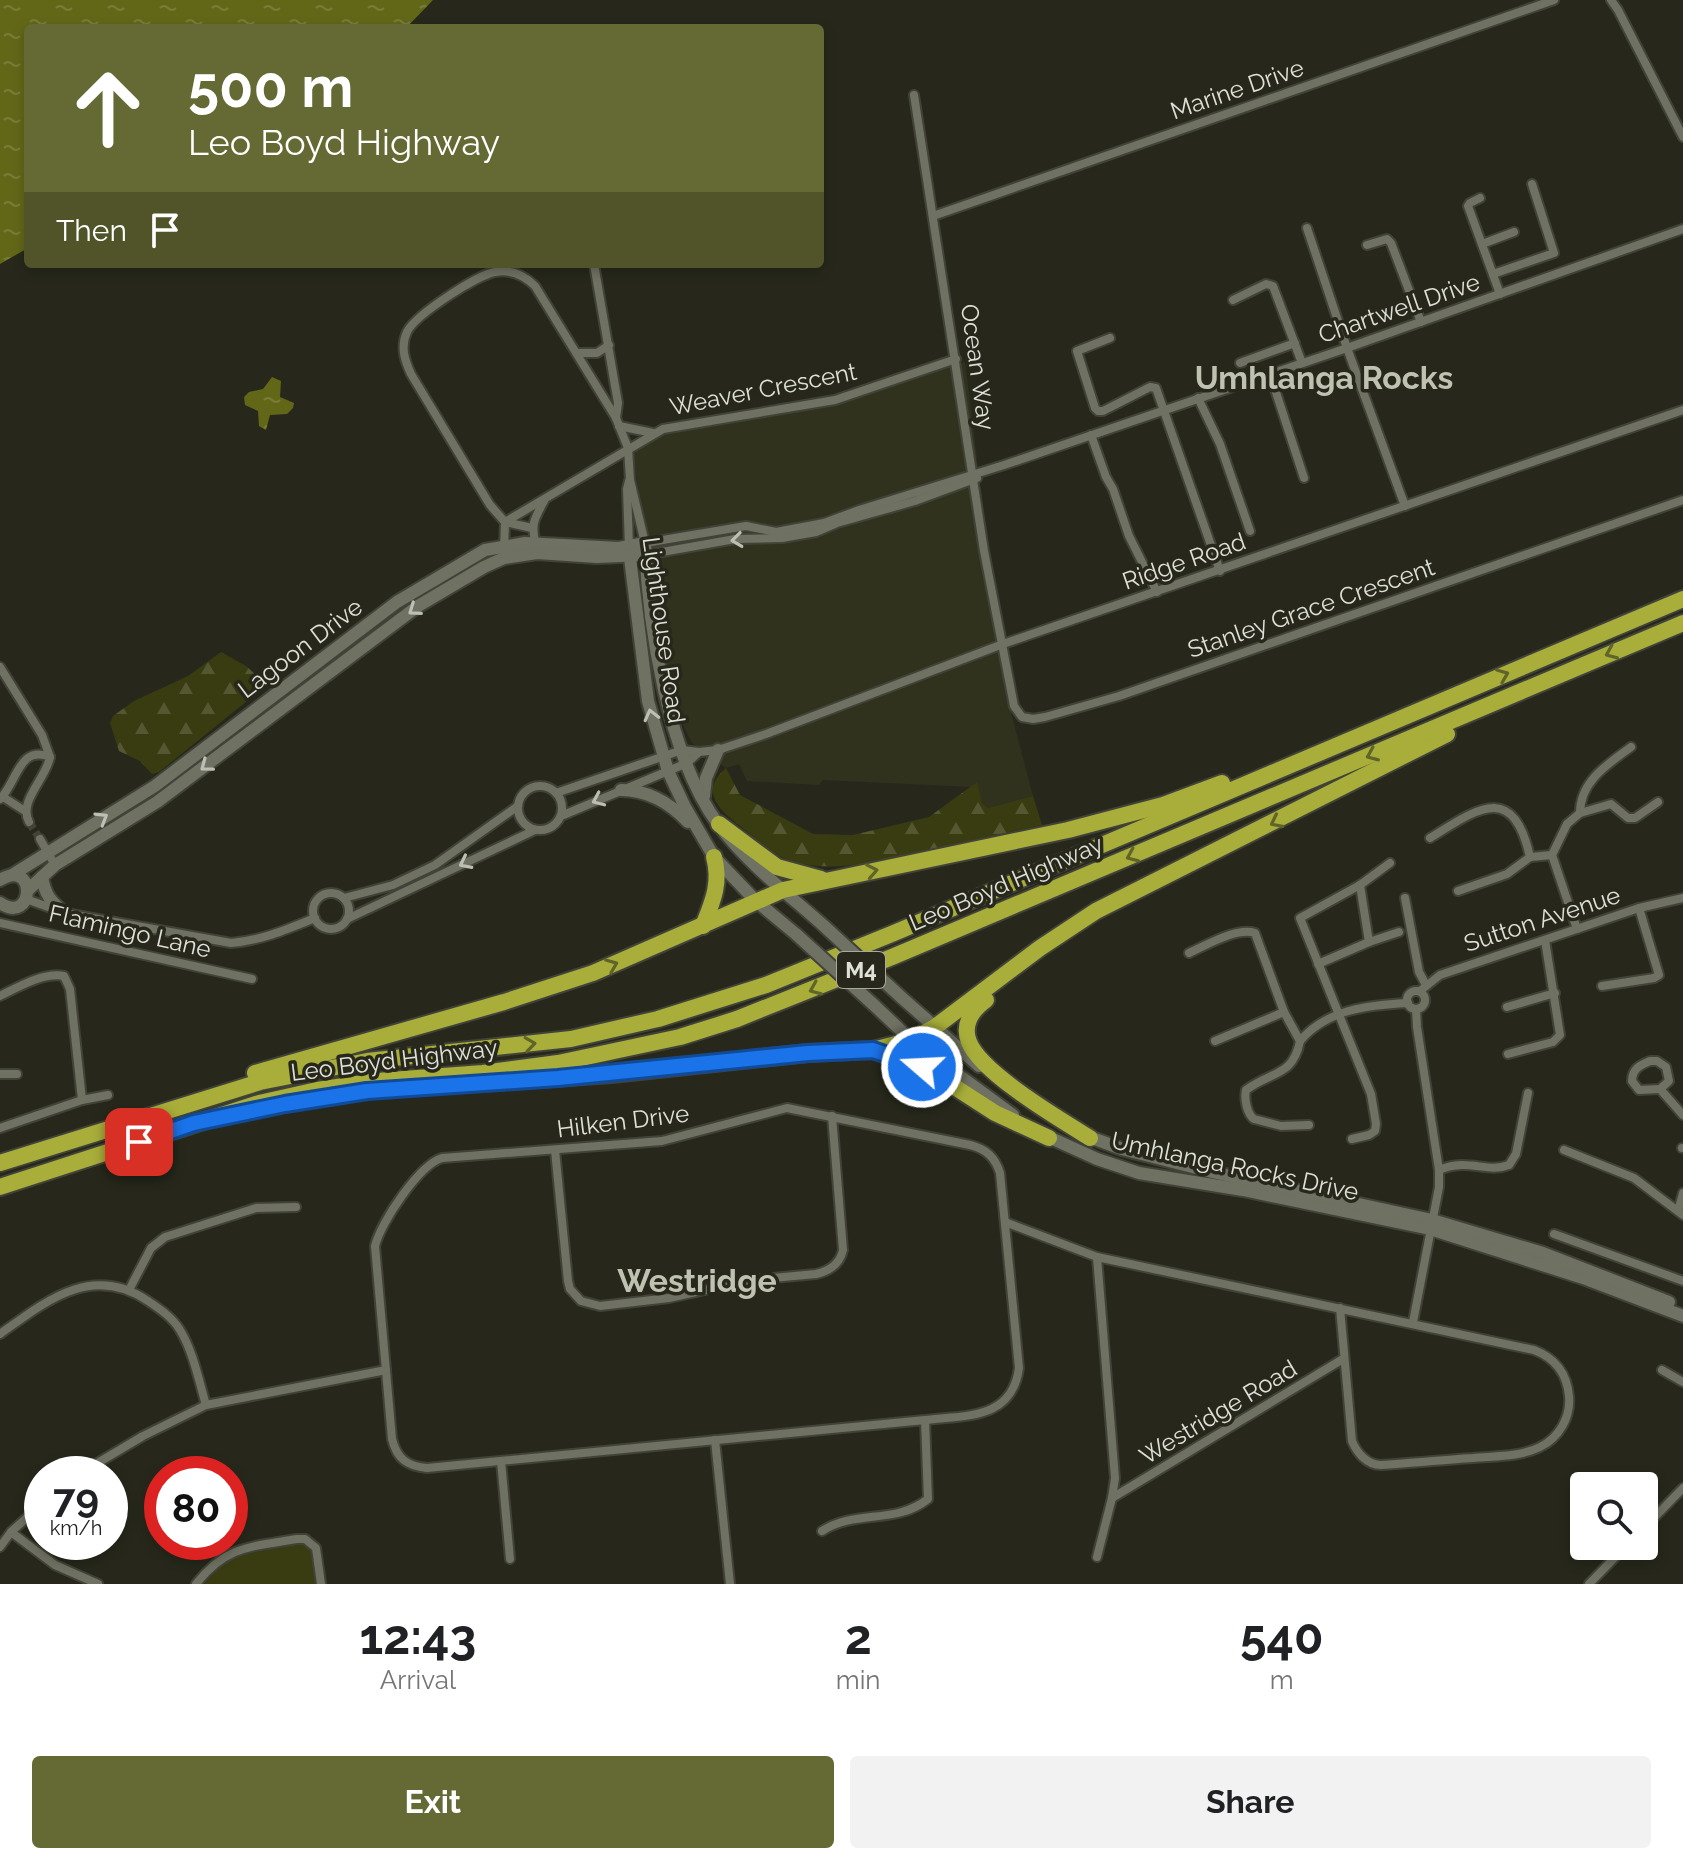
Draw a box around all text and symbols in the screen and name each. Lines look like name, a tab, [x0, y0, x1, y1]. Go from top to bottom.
street label: Marine Drive	[1166, 53, 1308, 125]
text: 500 m	[188, 54, 353, 120]
icon: ahead	[56, 56, 160, 160]
text: Leo Boyd Highway	[188, 121, 500, 163]
icon: arrive	[143, 208, 187, 252]
text: Then	[56, 213, 127, 248]
street label: Chartwell Drive	[1314, 267, 1484, 349]
street label: Ocean Way	[955, 302, 1001, 432]
street label: Weaver Crescent	[667, 357, 859, 421]
district label: Umhlanga Rocks	[1195, 359, 1453, 396]
street label: Ridge Road	[1119, 526, 1249, 596]
one-way arrow	[730, 531, 743, 548]
street label: Lighthouse Road	[637, 535, 691, 725]
street label: Stanley Grace Crescent	[1184, 552, 1438, 664]
street label: Lagoon Drive	[232, 592, 368, 704]
one-way arrow	[408, 600, 422, 615]
one-way arrow	[1605, 644, 1619, 660]
one-way arrow	[1495, 668, 1509, 684]
one-way arrow	[643, 709, 660, 723]
one-way arrow	[1366, 745, 1380, 761]
one-way arrow	[200, 757, 215, 771]
one-way arrow	[592, 790, 606, 806]
one-way arrow	[1269, 812, 1284, 827]
one-way arrow	[93, 813, 108, 828]
street label: Leo Boyd Highway	[905, 829, 1107, 937]
one-way arrow	[1126, 846, 1140, 862]
one-way arrow	[458, 854, 473, 869]
one-way arrow	[864, 863, 878, 880]
street label: Sutton Avenue	[1460, 880, 1624, 958]
street label: Flamingo Lane	[46, 898, 214, 964]
road number: M4	[837, 952, 885, 988]
one-way arrow	[604, 958, 618, 975]
one-way arrow	[809, 980, 823, 996]
position arrow	[880, 1025, 964, 1109]
street label: Leo Boyd Highway	[289, 1033, 499, 1087]
one-way arrow	[523, 1036, 537, 1053]
street label: Hilken Drive	[555, 1099, 691, 1143]
pin	[105, 1108, 173, 1176]
icon: arrive	[117, 1120, 161, 1164]
street label: Umhlanga Rocks Drive	[1109, 1126, 1361, 1206]
district label: Westridge	[617, 1262, 777, 1299]
street label: Westridge Road	[1134, 1354, 1302, 1470]
speed limit sign: 80	[144, 1456, 248, 1560]
map controls	[1570, 1472, 1658, 1560]
button: search	[1570, 1472, 1658, 1560]
text: 79	[53, 1474, 99, 1521]
text: km/h	[50, 1516, 102, 1540]
text: 12:43	[359, 1609, 476, 1665]
text: 2	[845, 1609, 872, 1665]
text: 540	[1240, 1609, 1324, 1665]
text: Arrival	[380, 1665, 456, 1695]
text: min	[836, 1665, 881, 1695]
text: m	[1270, 1665, 1294, 1695]
button: Exit	[32, 1756, 834, 1848]
button: Share	[850, 1756, 1651, 1848]

